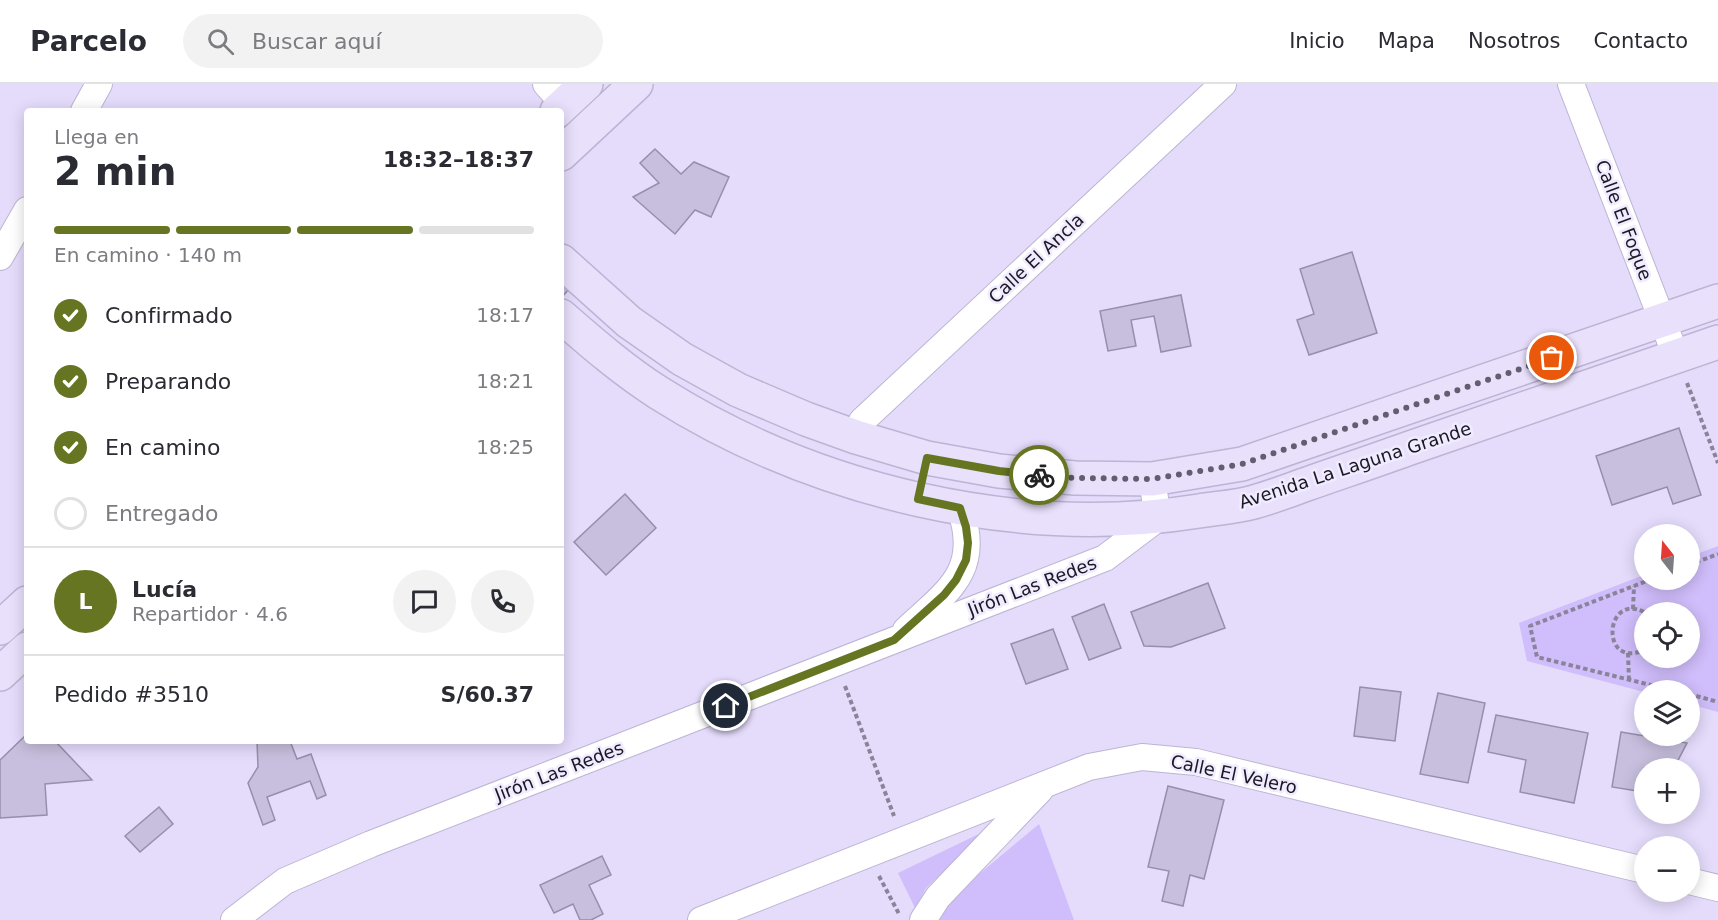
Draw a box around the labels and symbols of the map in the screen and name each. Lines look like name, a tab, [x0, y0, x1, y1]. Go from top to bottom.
street label: Calle El Foque	[1591, 157, 1657, 283]
street label: Calle El Ancla	[984, 209, 1088, 307]
pin	[1526, 332, 1577, 383]
street label: Avenida La Laguna Grande	[1236, 418, 1474, 512]
courier	[1009, 445, 1069, 505]
north arrow	[1634, 524, 1700, 590]
street label: Jirón Las Redes	[964, 552, 1099, 621]
pin	[700, 680, 751, 731]
street label: Jirón Las Redes	[491, 737, 626, 806]
street label: Calle El Velero	[1169, 750, 1299, 798]

